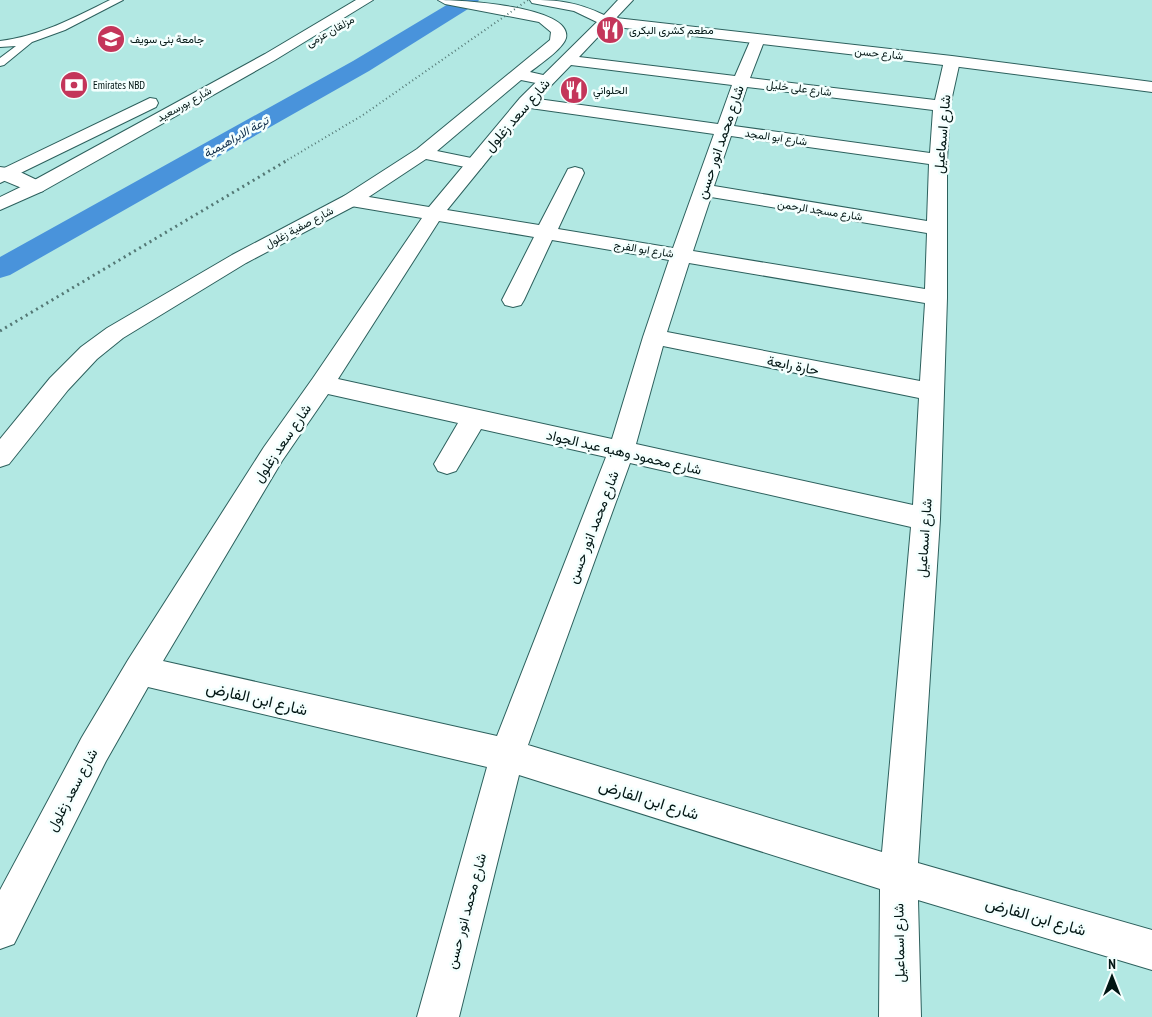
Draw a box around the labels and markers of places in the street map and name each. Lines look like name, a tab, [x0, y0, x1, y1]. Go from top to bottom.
restaurant icon: مطعم كشرى البكرى	[595, 15, 625, 45]
place label: مطعم كشرى البكرى	[629, 23, 714, 38]
school or university icon: جامعة بنى سويف	[96, 24, 126, 54]
place label: جامعة بنى سويف	[130, 32, 204, 46]
bank icon: Emirates NBD	[59, 70, 89, 100]
restaurant icon: الحلواني	[559, 75, 589, 105]
place label: Emirates NBD	[93, 78, 145, 92]
place label: الحلواني	[593, 83, 627, 100]

